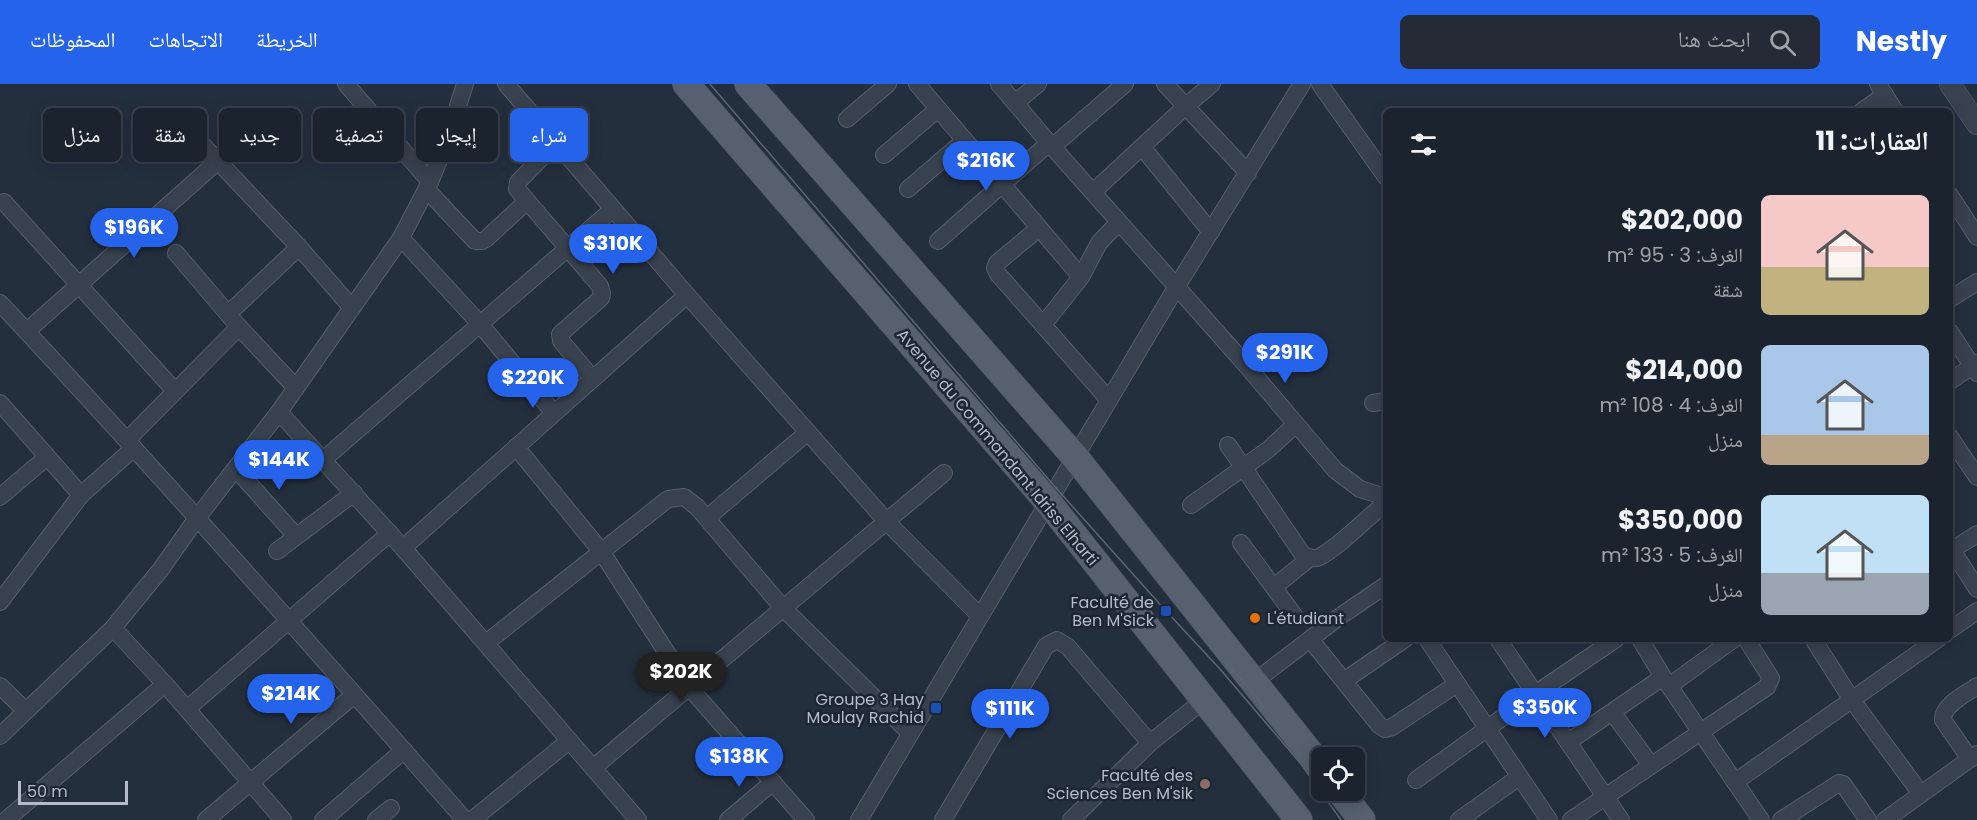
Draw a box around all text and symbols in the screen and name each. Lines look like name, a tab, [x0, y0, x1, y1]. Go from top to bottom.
search box	[1400, 15, 1820, 69]
text: Nestly	[1856, 22, 1947, 61]
text: ابحث هنا	[1678, 24, 1751, 55]
text: المحفوظات	[30, 25, 115, 54]
text: الاتجاهات	[148, 25, 223, 54]
text: الخريطة	[256, 25, 318, 54]
icon: search	[1766, 26, 1799, 59]
chip: منزل	[43, 108, 121, 162]
chip: شقة	[133, 108, 207, 162]
chip: جديد	[219, 108, 301, 162]
chip: تصفية	[313, 108, 404, 162]
chip: إيجار	[416, 108, 498, 162]
chip: شراء	[510, 108, 588, 162]
text: العقارات: 11	[1816, 123, 1929, 159]
icon: filters	[1407, 128, 1440, 161]
pin: $216K	[944, 141, 1028, 192]
text: $216K	[957, 146, 1015, 174]
text: $202,000	[1621, 202, 1743, 238]
pin: $196K	[92, 208, 176, 259]
text: $196K	[104, 213, 164, 241]
icon: home	[1809, 219, 1881, 291]
pin: $310K	[571, 224, 655, 275]
text: $310K	[583, 229, 643, 257]
text: الغرف: 3 · 95 m²	[1607, 241, 1743, 269]
text: شقة	[1713, 276, 1743, 304]
street label: Avenue du Commandant Idriss Elharti	[891, 324, 1104, 571]
pin: $291K	[1243, 333, 1327, 384]
text: $291K	[1256, 338, 1314, 366]
text: $214,000	[1625, 352, 1743, 388]
pin: $220K	[491, 358, 575, 409]
text: $220K	[502, 363, 564, 391]
icon: home	[1809, 369, 1881, 441]
text: الغرف: 4 · 108 m²	[1599, 391, 1743, 419]
text: منزل	[1708, 426, 1743, 454]
pin: $144K	[237, 440, 321, 491]
text: $144K	[248, 445, 310, 473]
text: $350,000	[1618, 502, 1743, 538]
icon: home	[1809, 519, 1881, 591]
text: الغرف: 5 · 133 m²	[1601, 541, 1743, 569]
text: منزل	[1708, 576, 1743, 604]
place label: Faculté de Ben M'Sick	[1070, 591, 1155, 632]
marker: Faculté de Ben M'Sick	[1159, 604, 1173, 618]
place label: L'étudiant	[1267, 607, 1344, 630]
marker: L'étudiant	[1248, 611, 1262, 625]
pin: $202K	[639, 652, 723, 703]
text: $202K	[650, 657, 712, 685]
pin: $214K	[249, 674, 333, 725]
text: $214K	[261, 679, 321, 707]
place label: Groupe 3 Hay Moulay Rachid	[806, 688, 924, 729]
pin: $350K	[1503, 688, 1587, 739]
pin: $111K	[968, 689, 1052, 740]
text: $350K	[1512, 693, 1578, 721]
text: $111K	[985, 694, 1035, 722]
marker: Groupe 3 Hay Moulay Rachid	[929, 701, 943, 715]
pin: $138K	[697, 737, 781, 788]
text: $138K	[709, 742, 769, 770]
map controls	[1311, 747, 1365, 801]
button: locate	[1311, 747, 1365, 801]
place label: Faculté des Sciences Ben M'sik	[1046, 764, 1194, 805]
marker: Faculté des Sciences Ben M'sik	[1198, 777, 1212, 791]
scale bar	[18, 778, 128, 806]
text: 50 m	[27, 780, 68, 803]

